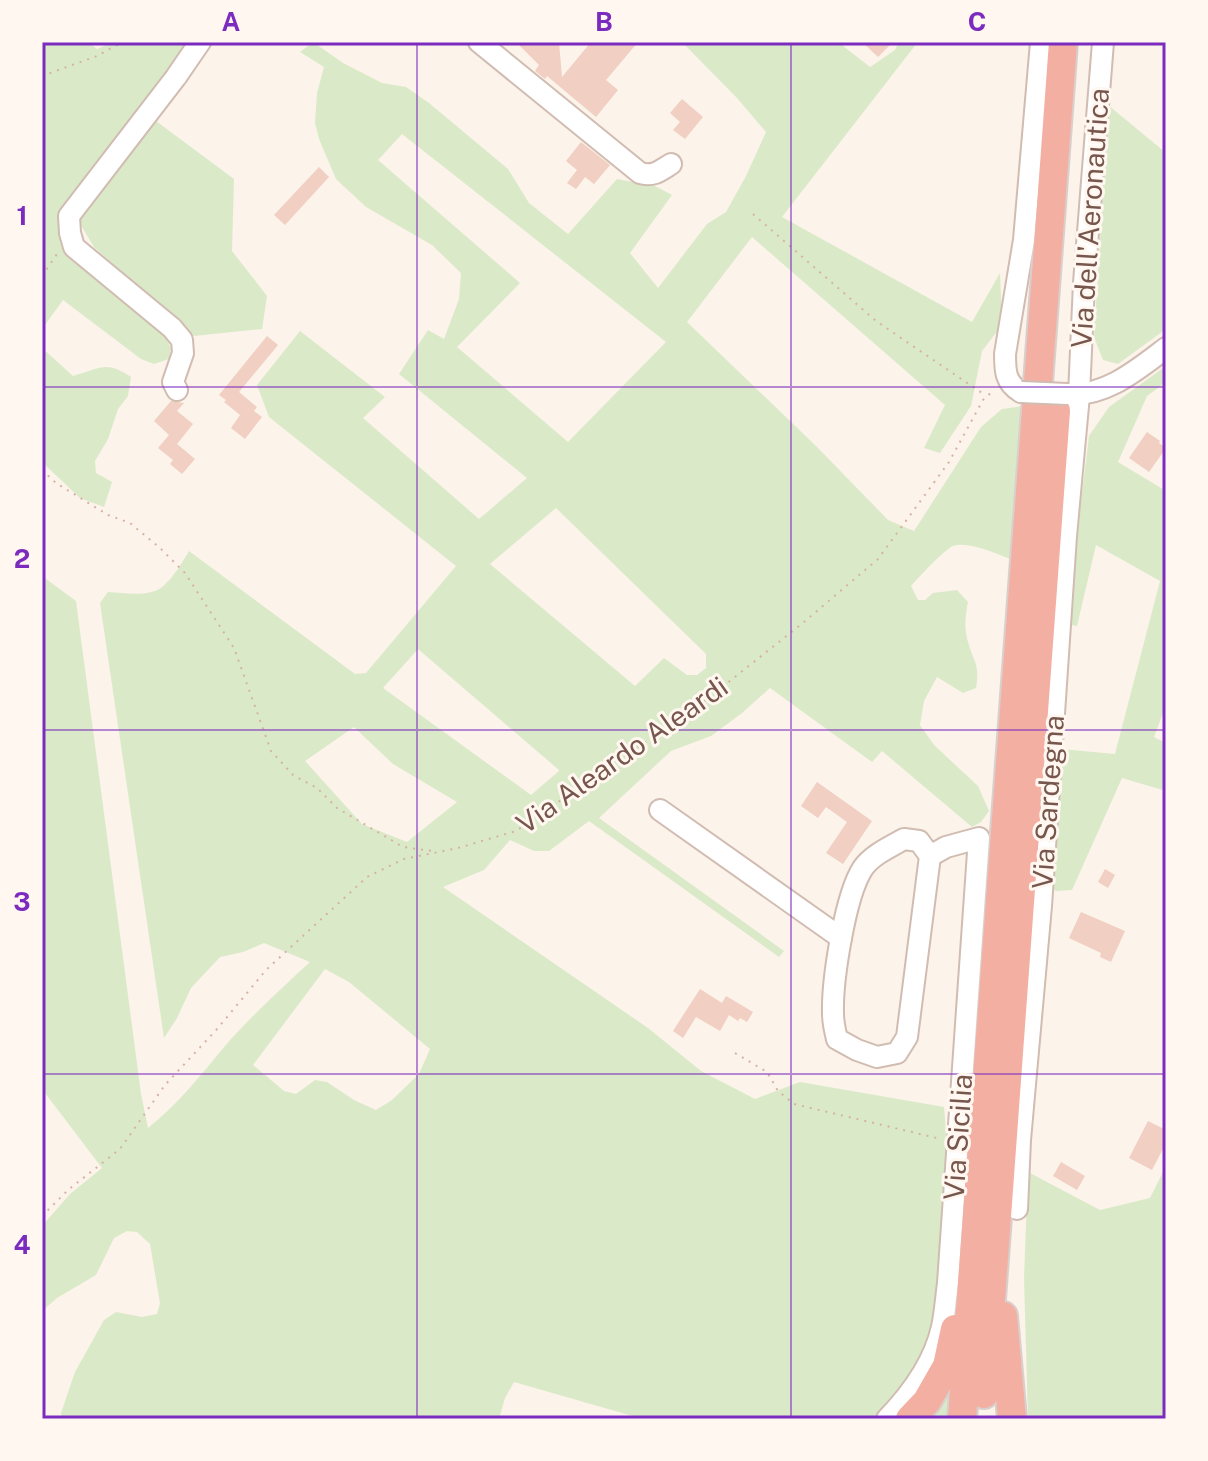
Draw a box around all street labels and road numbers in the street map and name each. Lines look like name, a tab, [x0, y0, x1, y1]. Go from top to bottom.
street label: Via dell'Aeronautica	[1064, 87, 1115, 349]
street label: Via Aleardo Aleardi	[510, 669, 734, 840]
street label: Via Sardegna	[1025, 714, 1070, 890]
street label: Via Sicilia	[937, 1073, 978, 1201]

